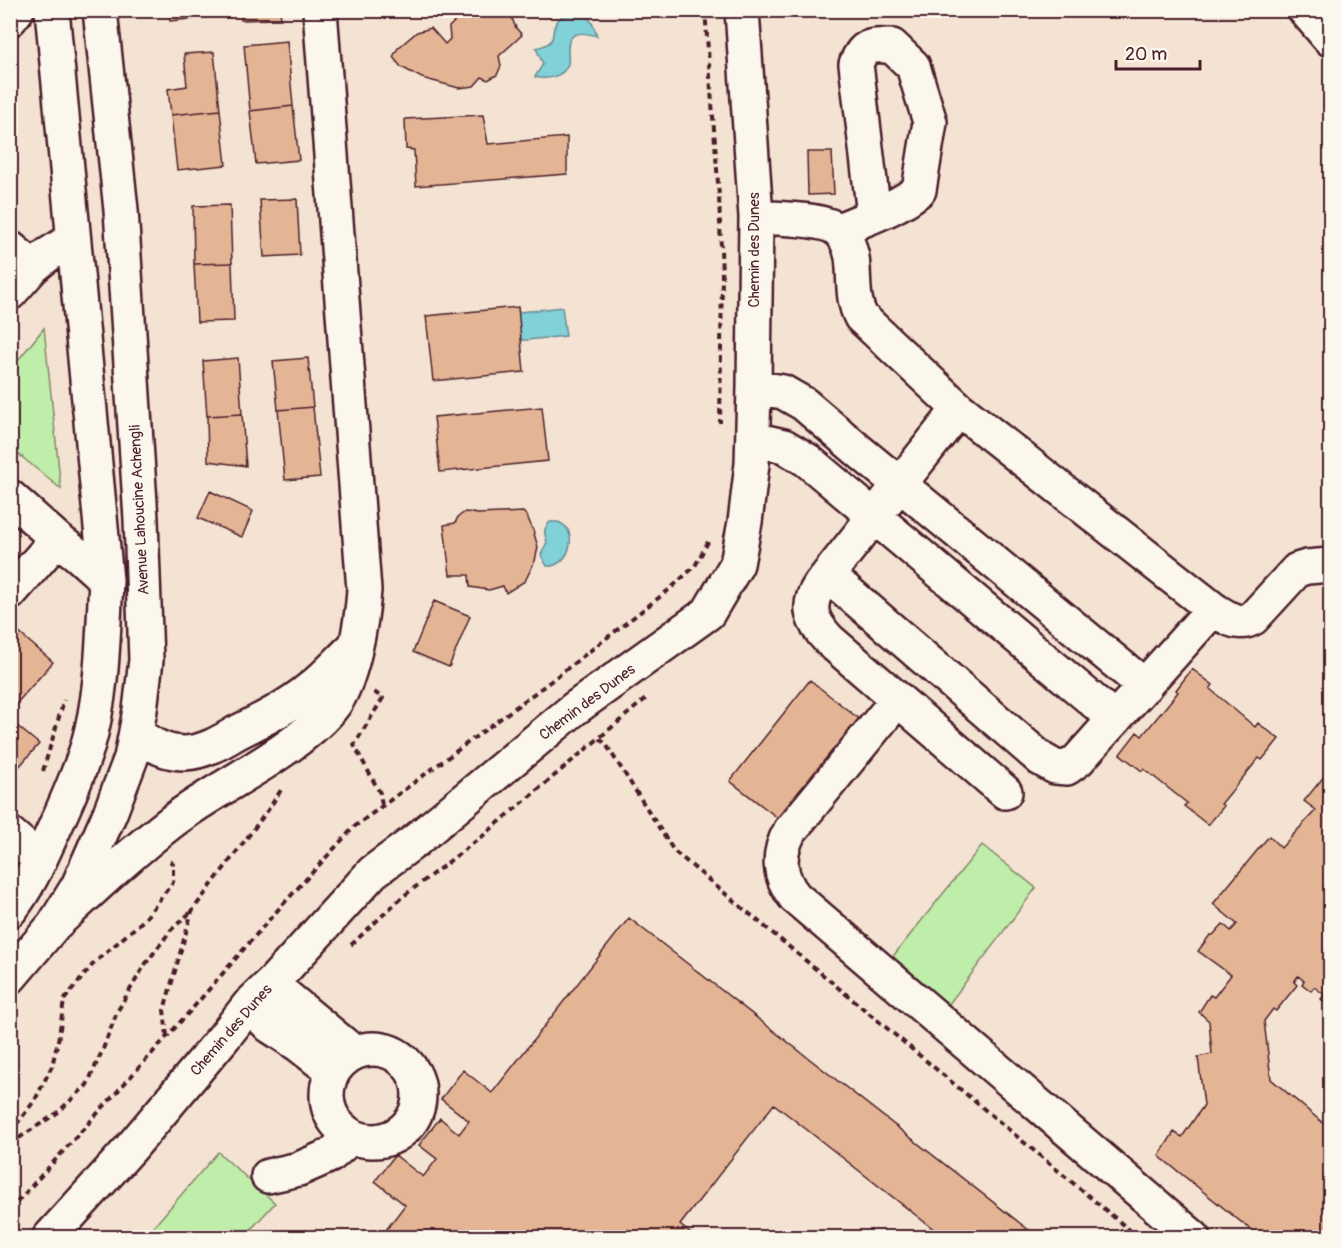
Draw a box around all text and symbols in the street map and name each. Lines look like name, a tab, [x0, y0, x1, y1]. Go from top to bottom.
scale bar	[1116, 33, 1200, 71]
text: 20 m	[1125, 43, 1167, 66]
street label: Chemin des Dunes	[745, 192, 764, 308]
street label: Avenue Lahoucine Achengli	[126, 424, 153, 596]
street label: Chemin des Dunes	[536, 660, 639, 745]
street label: Chemin des Dunes	[186, 980, 277, 1080]

